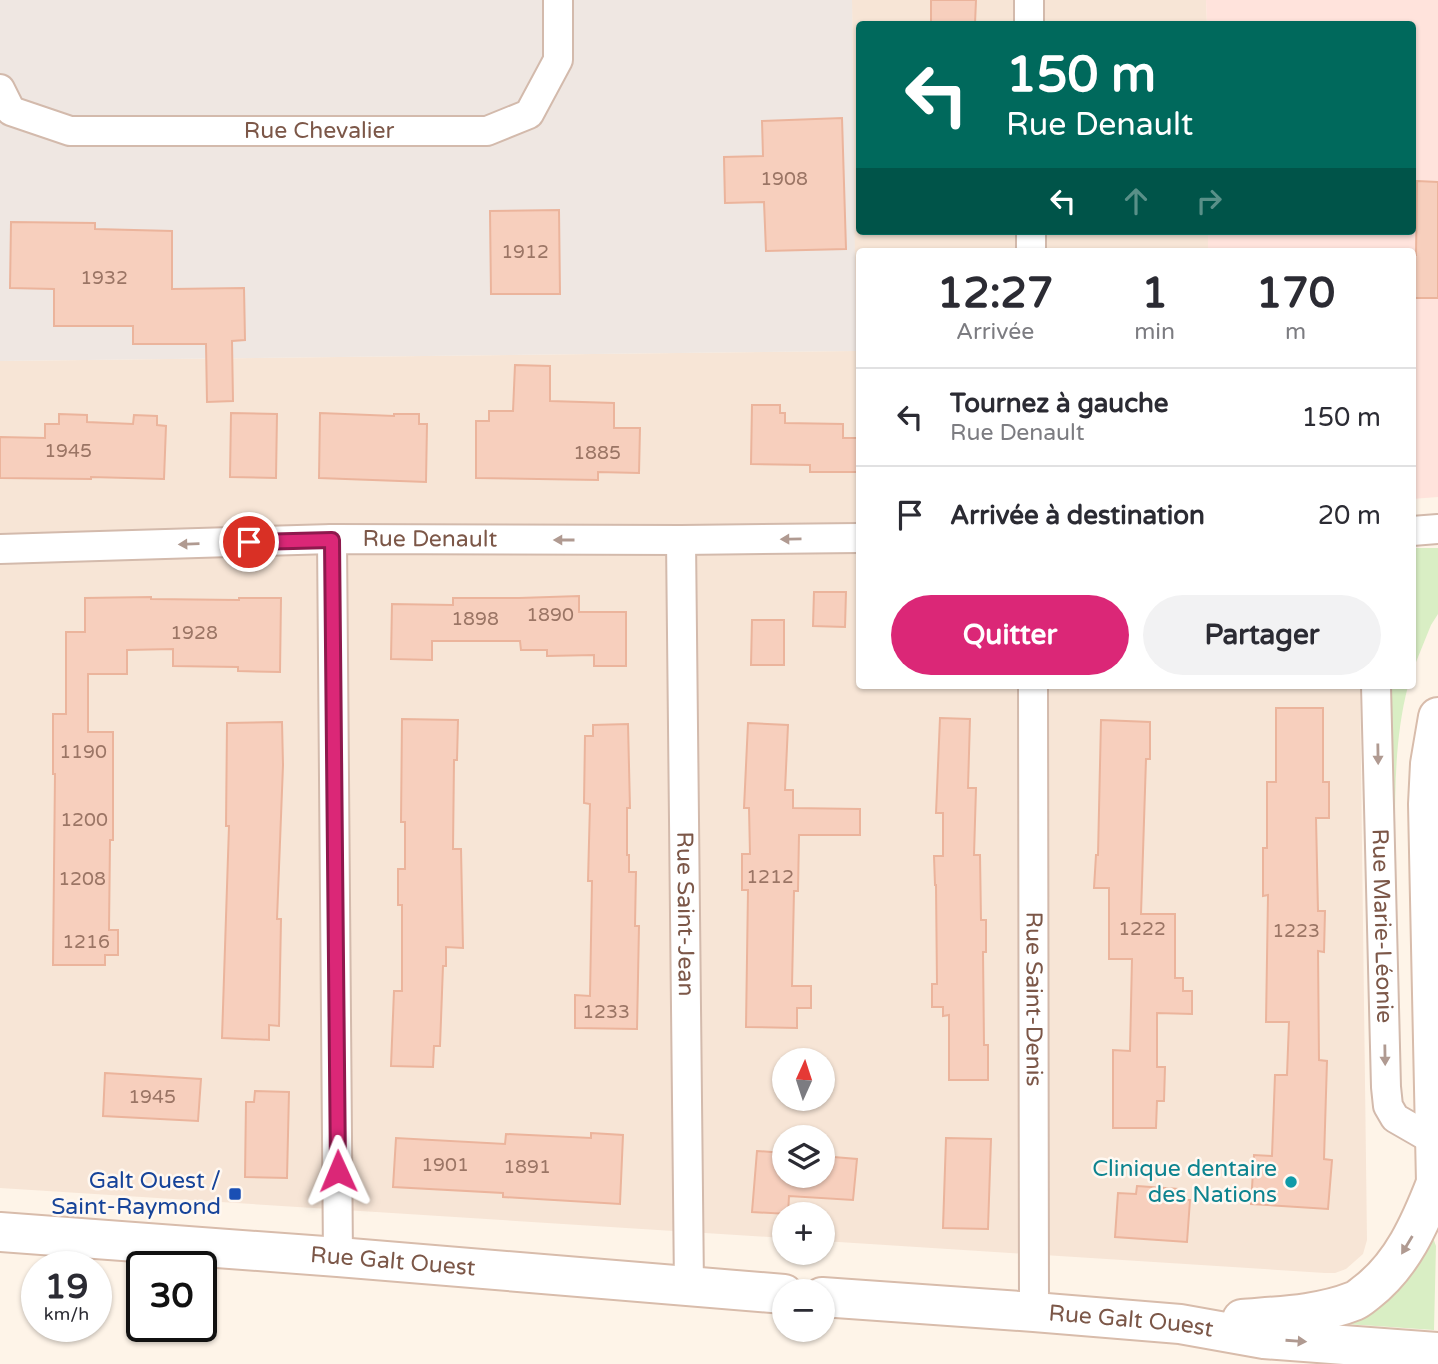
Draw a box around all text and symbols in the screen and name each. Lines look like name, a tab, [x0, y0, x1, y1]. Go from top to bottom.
text: 150 m	[1006, 46, 1156, 105]
icon: left	[891, 49, 982, 140]
text: Rue Denault	[1006, 106, 1193, 144]
street label: Rue Chevalier	[244, 117, 395, 145]
house number: 1908	[760, 168, 808, 190]
icon: left	[1044, 182, 1082, 220]
icon: ahead	[1117, 182, 1155, 220]
icon: right	[1190, 182, 1228, 220]
house number: 1912	[501, 241, 549, 263]
house number: 1932	[80, 267, 128, 289]
text: 12:27	[937, 268, 1053, 319]
text: 1	[1141, 268, 1168, 319]
text: 170	[1256, 268, 1335, 319]
text: Arrivée	[956, 318, 1034, 346]
text: min	[1134, 318, 1175, 346]
text: m	[1285, 318, 1306, 346]
text: Tournez à gauche	[950, 388, 1169, 419]
icon: left	[891, 398, 929, 436]
text: 150 m	[1301, 402, 1381, 433]
text: Rue Denault	[950, 419, 1085, 447]
house number: 1945	[44, 440, 92, 462]
house number: 1885	[573, 442, 621, 464]
icon: arrive	[891, 496, 929, 534]
text: Arrivée à destination	[950, 500, 1205, 531]
text: 20 m	[1318, 500, 1381, 531]
pin	[219, 512, 279, 572]
icon: arrive	[230, 523, 268, 561]
street label: Rue Denault	[362, 525, 497, 553]
one-way arrow	[780, 533, 802, 545]
one-way arrow	[552, 534, 574, 546]
one-way arrow	[178, 538, 200, 549]
button: Quitter	[891, 595, 1129, 675]
button: Partager	[1143, 595, 1381, 675]
house number: 1890	[526, 604, 574, 626]
house number: 1898	[451, 608, 499, 630]
house number: 1928	[170, 622, 218, 644]
house number: 1190	[59, 741, 107, 763]
one-way arrow	[1372, 743, 1384, 765]
house number: 1200	[60, 809, 108, 831]
street label: Rue Marie-Léonie	[1366, 828, 1398, 1024]
street label: Rue Saint-Jean	[670, 831, 700, 997]
house number: 1212	[746, 866, 794, 888]
house number: 1208	[58, 868, 106, 890]
street label: Rue Saint-Denis	[1019, 912, 1048, 1086]
house number: 1222	[1118, 918, 1166, 940]
house number: 1223	[1272, 920, 1320, 942]
house number: 1216	[62, 931, 110, 953]
house number: 1233	[582, 1001, 630, 1023]
one-way arrow	[1380, 1044, 1391, 1066]
north arrow	[772, 1048, 835, 1111]
map controls	[772, 1048, 835, 1342]
house number: 1945	[128, 1086, 176, 1108]
button: layers	[772, 1125, 835, 1188]
position arrow	[301, 1134, 375, 1208]
house number: 1901	[421, 1154, 469, 1176]
place label: Clinique dentaire des Nations	[1092, 1155, 1277, 1209]
house number: 1891	[503, 1156, 551, 1178]
place label: Galt Ouest / Saint-Raymond	[51, 1167, 221, 1221]
marker: Clinique dentaire des Nations	[1283, 1174, 1299, 1190]
marker: Galt Ouest / Saint-Raymond	[227, 1186, 243, 1202]
button: +	[772, 1202, 835, 1265]
one-way arrow	[1400, 1236, 1413, 1255]
street label: Rue Galt Ouest	[309, 1241, 477, 1282]
speed limit sign: 30	[126, 1251, 217, 1342]
text: 19	[45, 1266, 88, 1308]
button: −	[772, 1279, 835, 1342]
street label: Rue Galt Ouest	[1047, 1299, 1216, 1344]
text: km/h	[44, 1303, 89, 1325]
one-way arrow	[1285, 1336, 1307, 1347]

